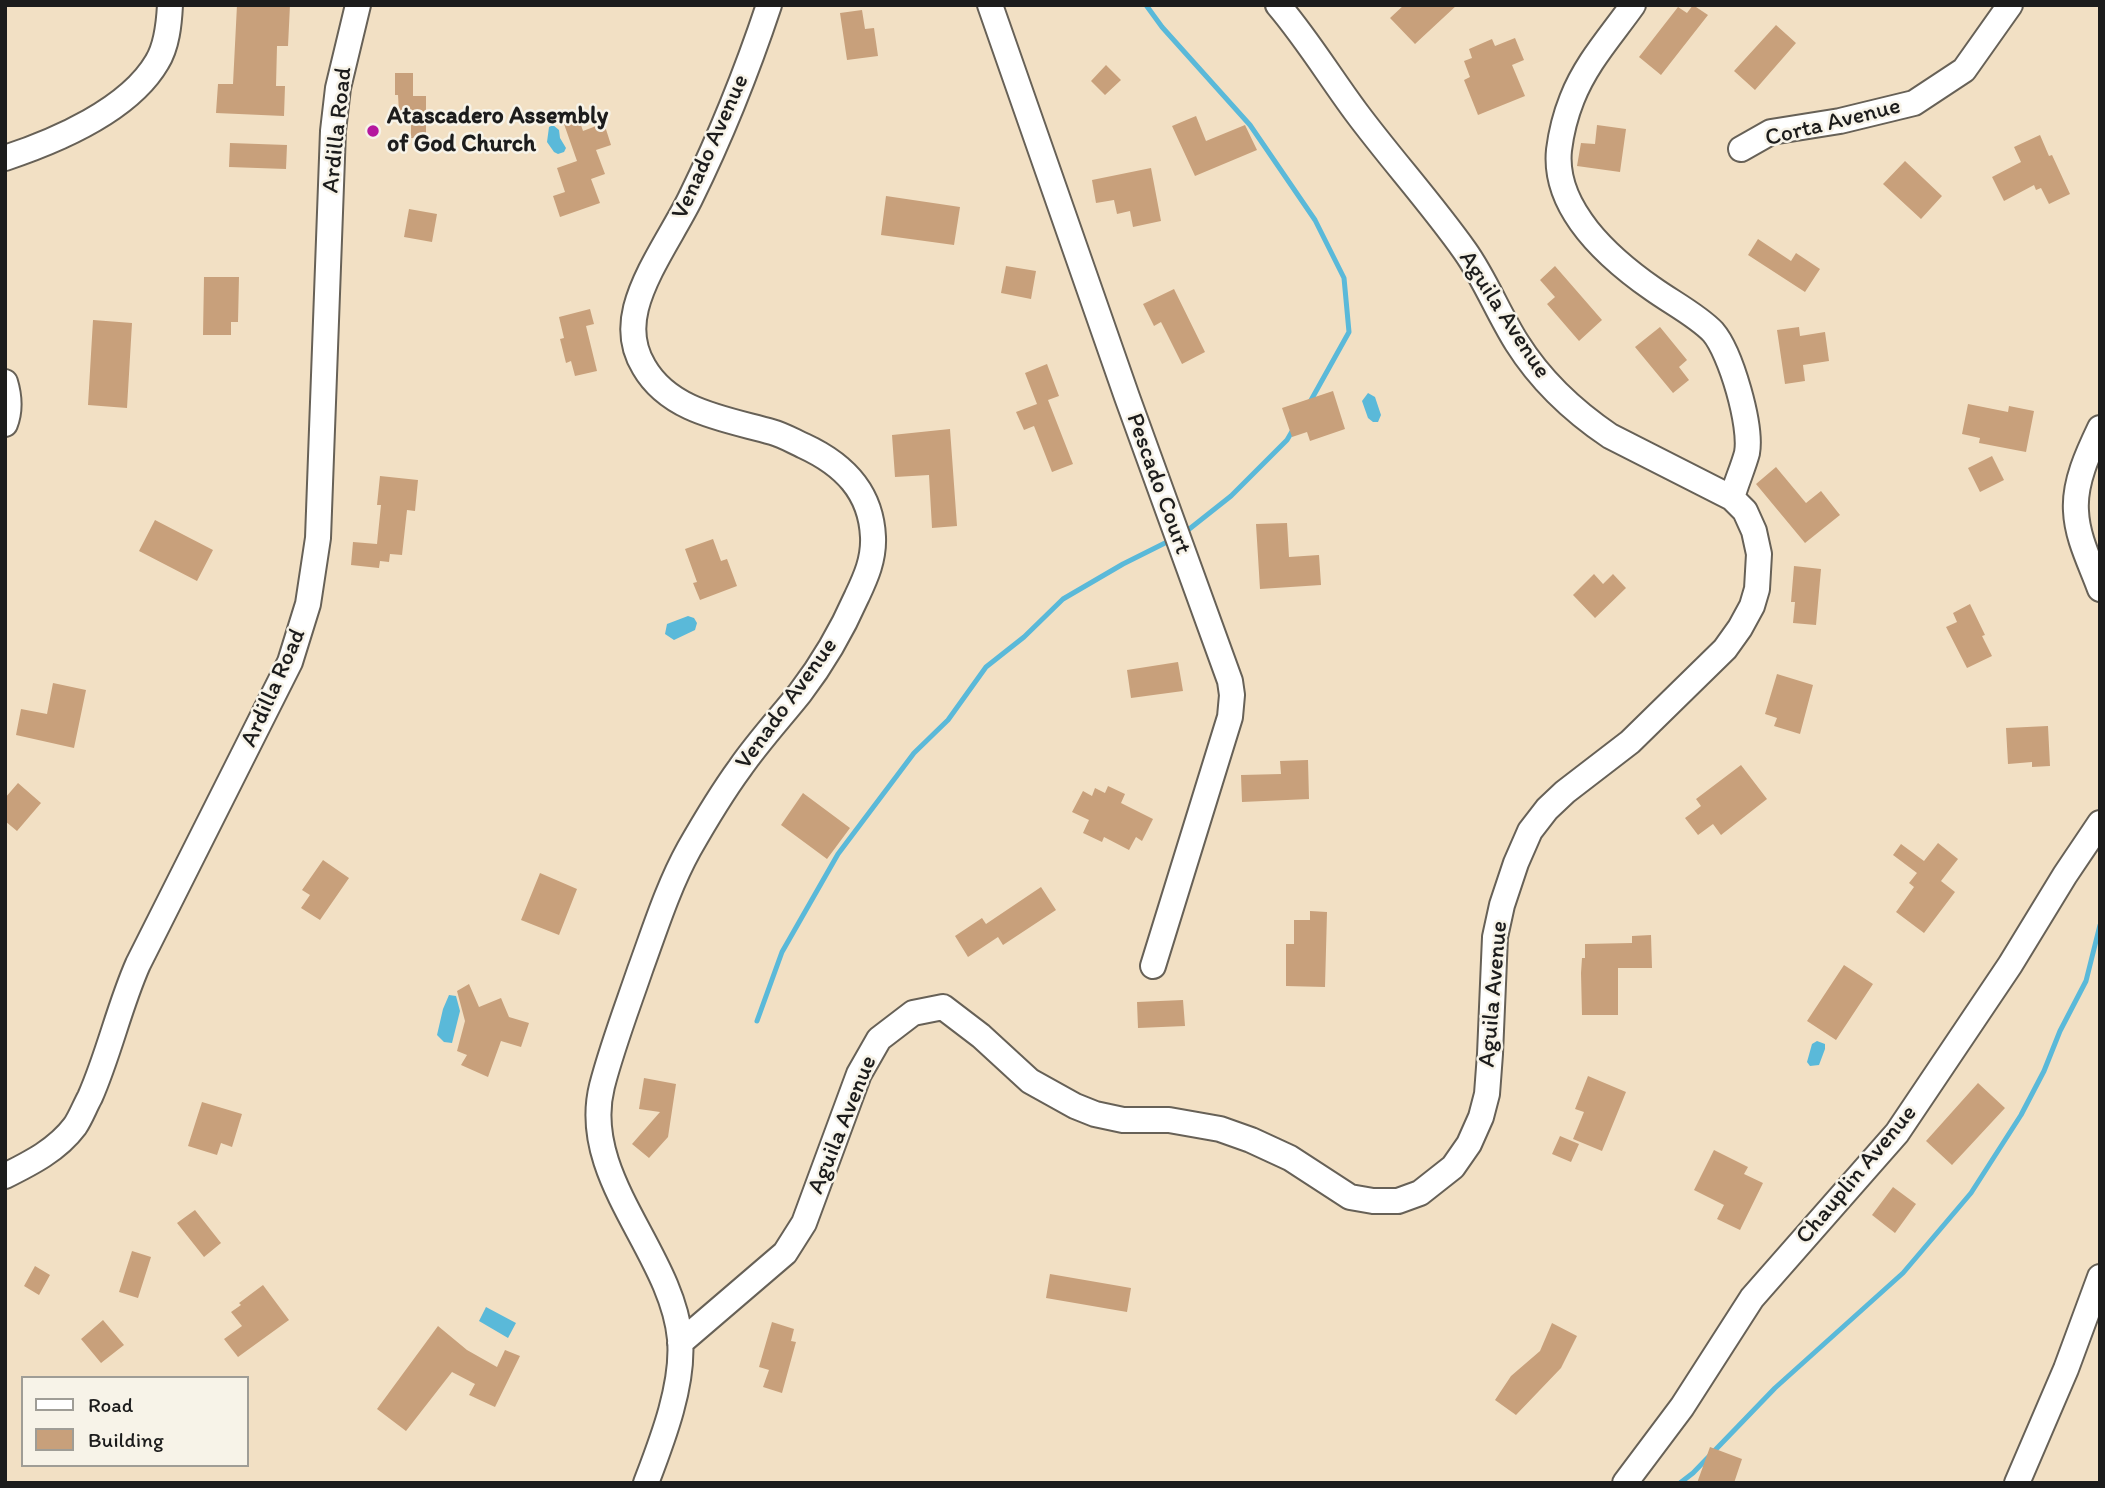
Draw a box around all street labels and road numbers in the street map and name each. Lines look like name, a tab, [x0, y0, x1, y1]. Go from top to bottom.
street label: Ardilla Road	[317, 66, 359, 194]
street label: Venado Avenue	[666, 70, 756, 224]
street label: Corta Avenue	[1762, 92, 1904, 154]
street label: Aguila Avenue	[1452, 246, 1556, 384]
street label: Pescado Court	[1119, 410, 1197, 558]
street label: Ardilla Road	[235, 624, 313, 752]
street label: Venado Avenue	[730, 633, 844, 775]
street label: Aguila Avenue	[1473, 920, 1515, 1068]
street label: Aguila Avenue	[802, 1052, 884, 1198]
street label: Chauplin Avenue	[1790, 1100, 1924, 1250]

